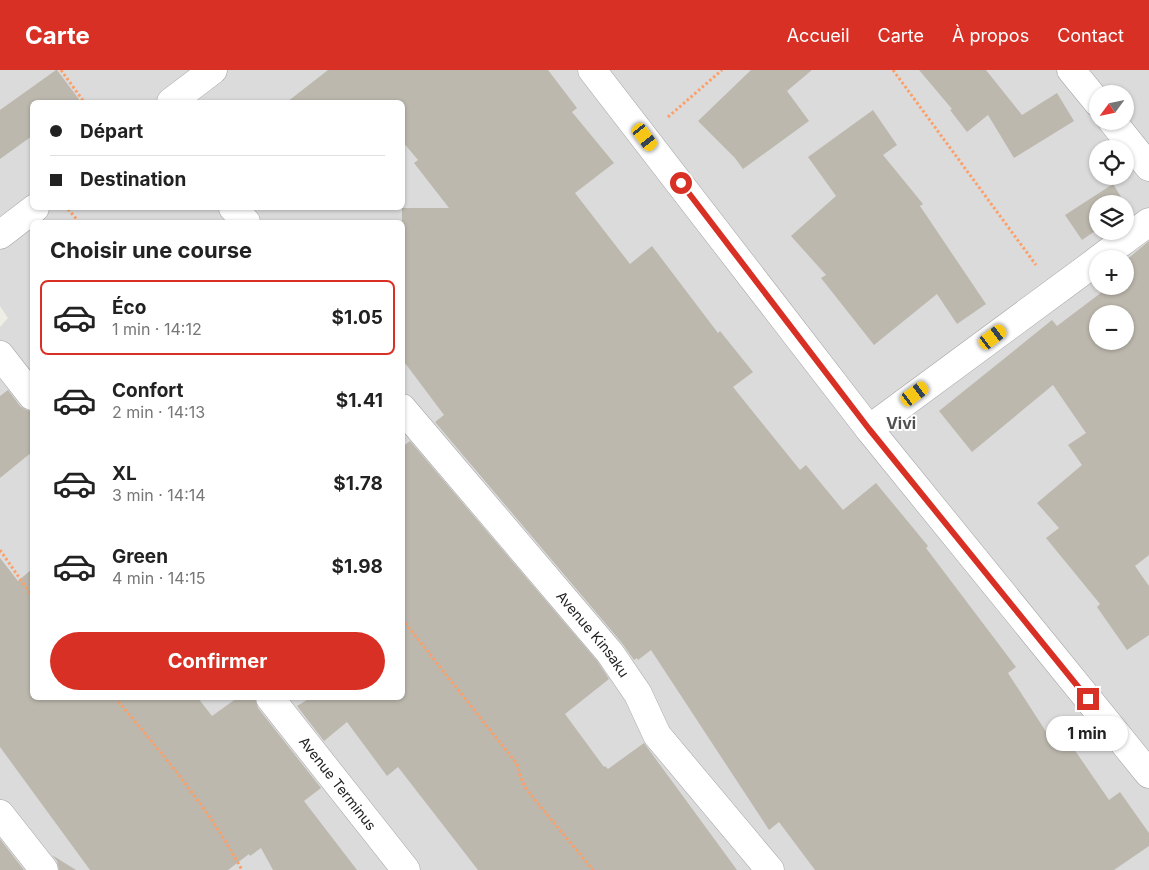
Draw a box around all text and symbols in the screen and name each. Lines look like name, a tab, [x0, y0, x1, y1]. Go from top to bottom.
text: Carte	[25, 21, 90, 50]
text: Accueil	[787, 25, 850, 46]
text: Carte	[878, 25, 924, 46]
text: À propos	[952, 25, 1029, 46]
text: Contact	[1057, 25, 1124, 46]
north arrow	[1089, 85, 1134, 130]
map controls	[1089, 85, 1134, 350]
text: Départ	[80, 120, 143, 143]
car	[629, 121, 660, 153]
button: locate	[1089, 140, 1134, 185]
text: Destination	[80, 168, 186, 191]
route start	[670, 172, 692, 194]
button: layers	[1089, 195, 1134, 240]
text: Choisir une course	[50, 237, 252, 263]
button: +	[1089, 250, 1134, 295]
icon: car	[52, 295, 97, 340]
text: Éco	[112, 296, 146, 319]
button: −	[1089, 305, 1134, 350]
text: $1.05	[332, 306, 383, 329]
text: 1 min · 14:12	[112, 319, 202, 339]
car	[976, 322, 1009, 352]
icon: car	[52, 378, 97, 423]
text: Confort	[112, 379, 183, 402]
car	[898, 379, 931, 409]
text: $1.41	[336, 389, 383, 412]
text: 2 min · 14:13	[112, 402, 205, 422]
district label: Vivi	[886, 413, 916, 433]
icon: car	[52, 461, 97, 506]
text: XL	[112, 462, 137, 485]
text: $1.78	[333, 472, 383, 495]
text: 3 min · 14:14	[112, 485, 206, 505]
icon: car	[52, 544, 97, 589]
text: Green	[112, 545, 168, 568]
text: $1.98	[332, 555, 383, 578]
text: 4 min · 14:15	[112, 568, 205, 588]
street label: Avenue Kinsaku	[553, 588, 633, 680]
button: Confirmer	[50, 632, 385, 690]
route end	[1077, 688, 1099, 710]
callout: 1 min	[1047, 716, 1129, 752]
text: 1 min	[1067, 723, 1107, 743]
street label: Avenue Terminus	[296, 733, 380, 833]

